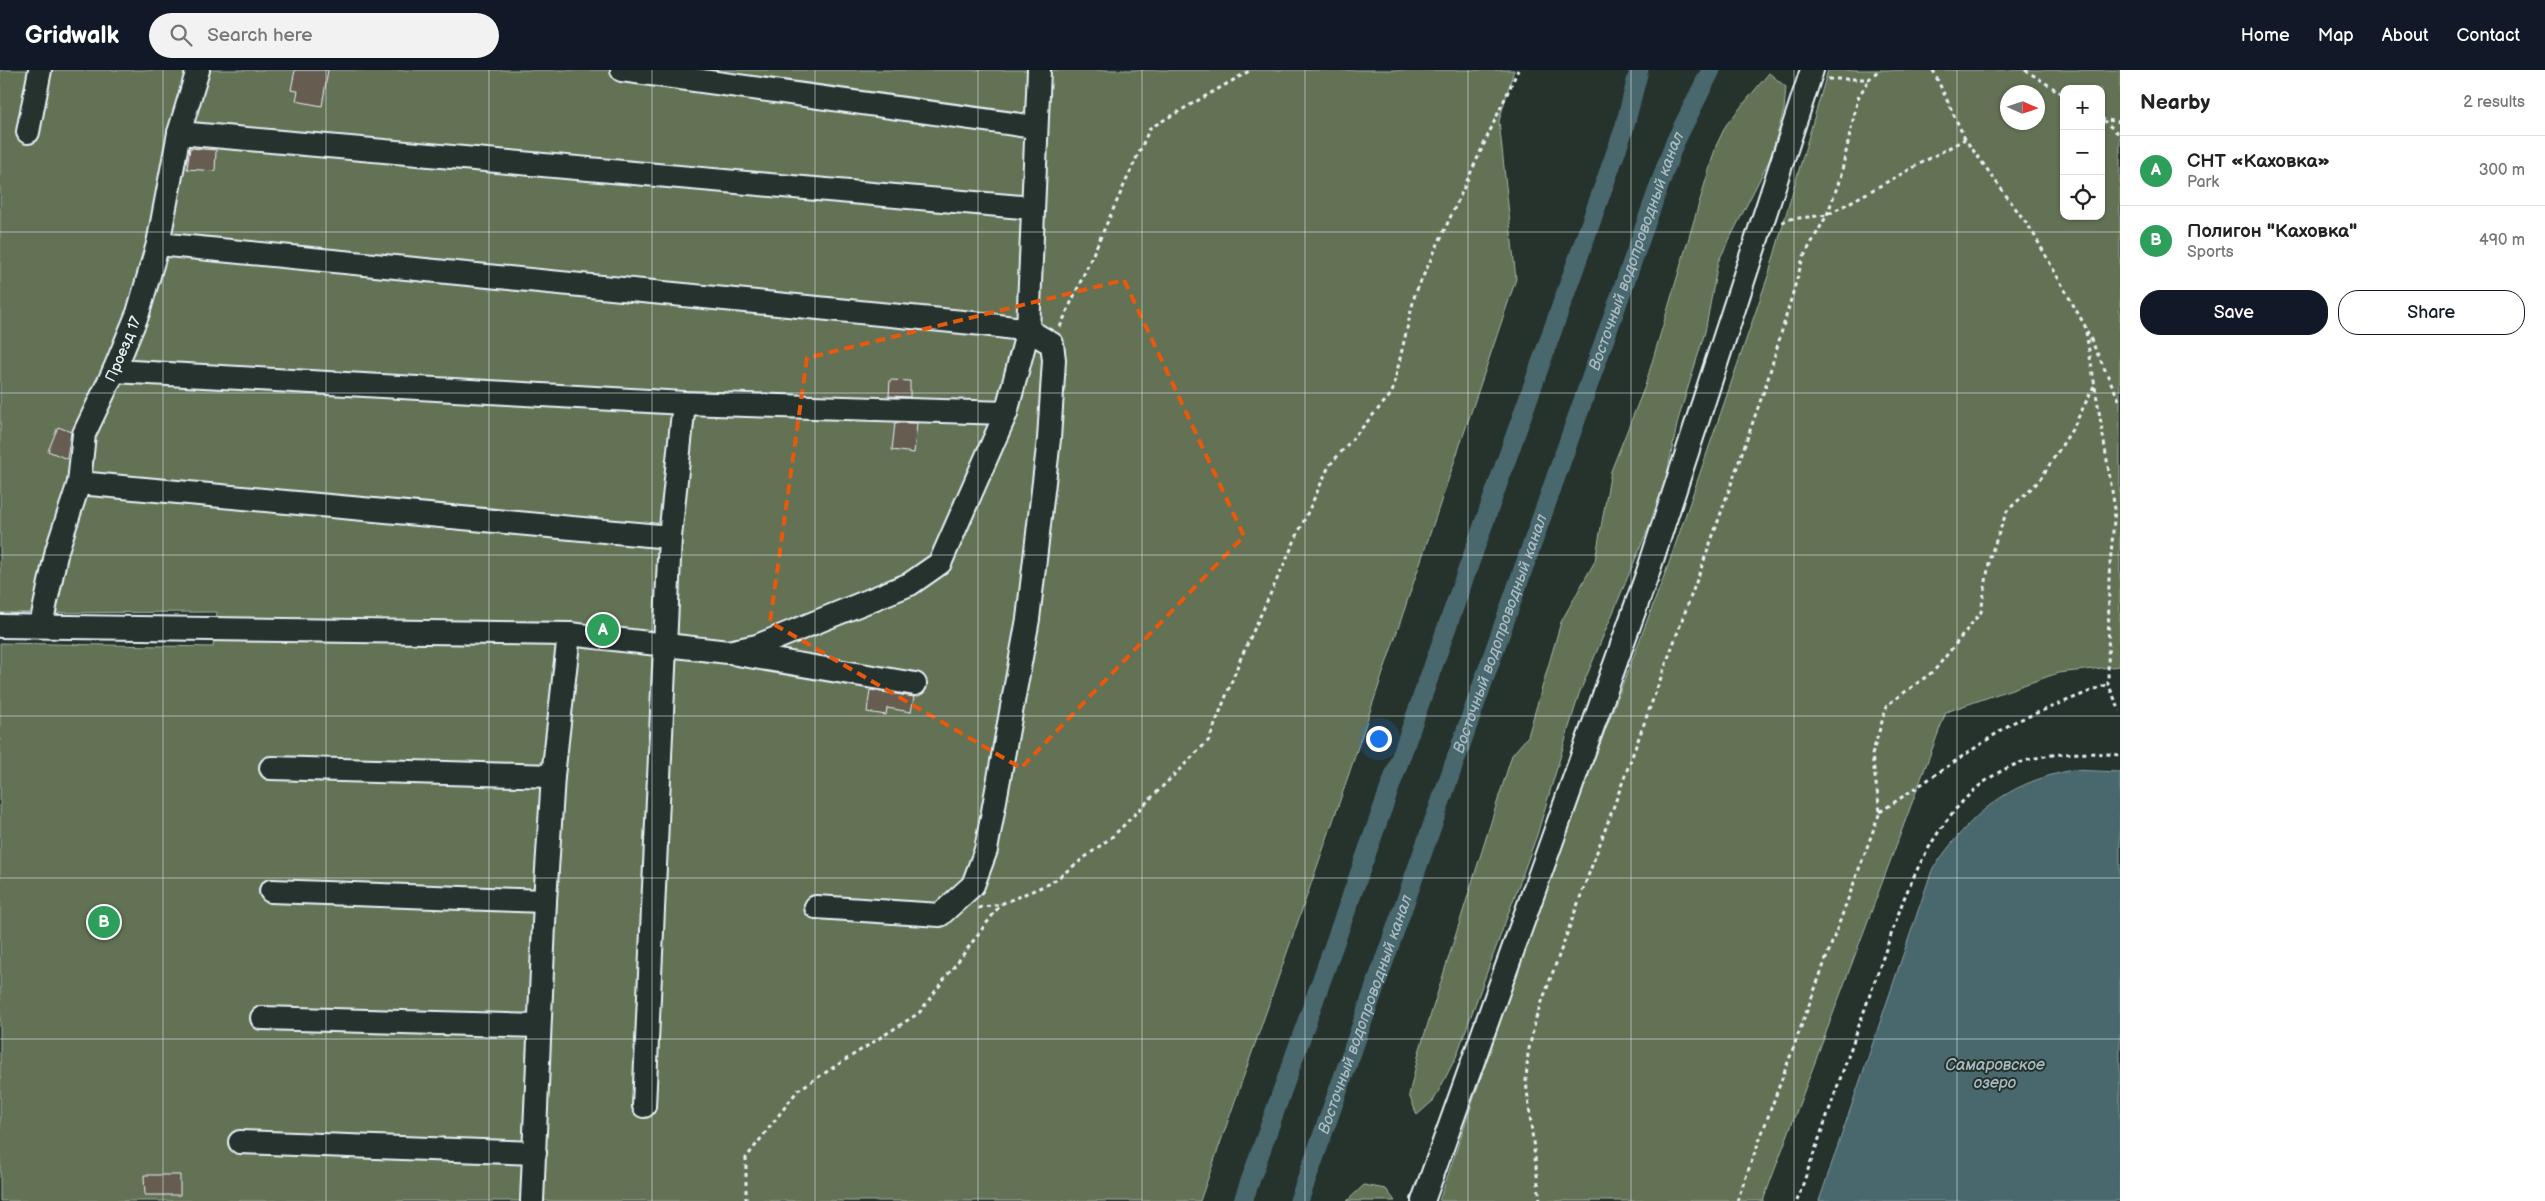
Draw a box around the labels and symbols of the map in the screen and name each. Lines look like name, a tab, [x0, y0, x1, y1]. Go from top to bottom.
north arrow	[2000, 85, 2045, 130]
water label: Восточный водопроводный канал	[1585, 129, 1688, 373]
street label: Проезд 17	[101, 313, 145, 385]
water label: Восточный водопроводный канал	[1449, 512, 1551, 756]
pin: A	[587, 611, 619, 649]
your location	[1366, 726, 1392, 752]
water label: Восточный водопроводный канал	[1314, 892, 1416, 1136]
pin: B	[88, 903, 120, 941]
water label: Самаровское озеро	[1945, 1056, 2045, 1093]

